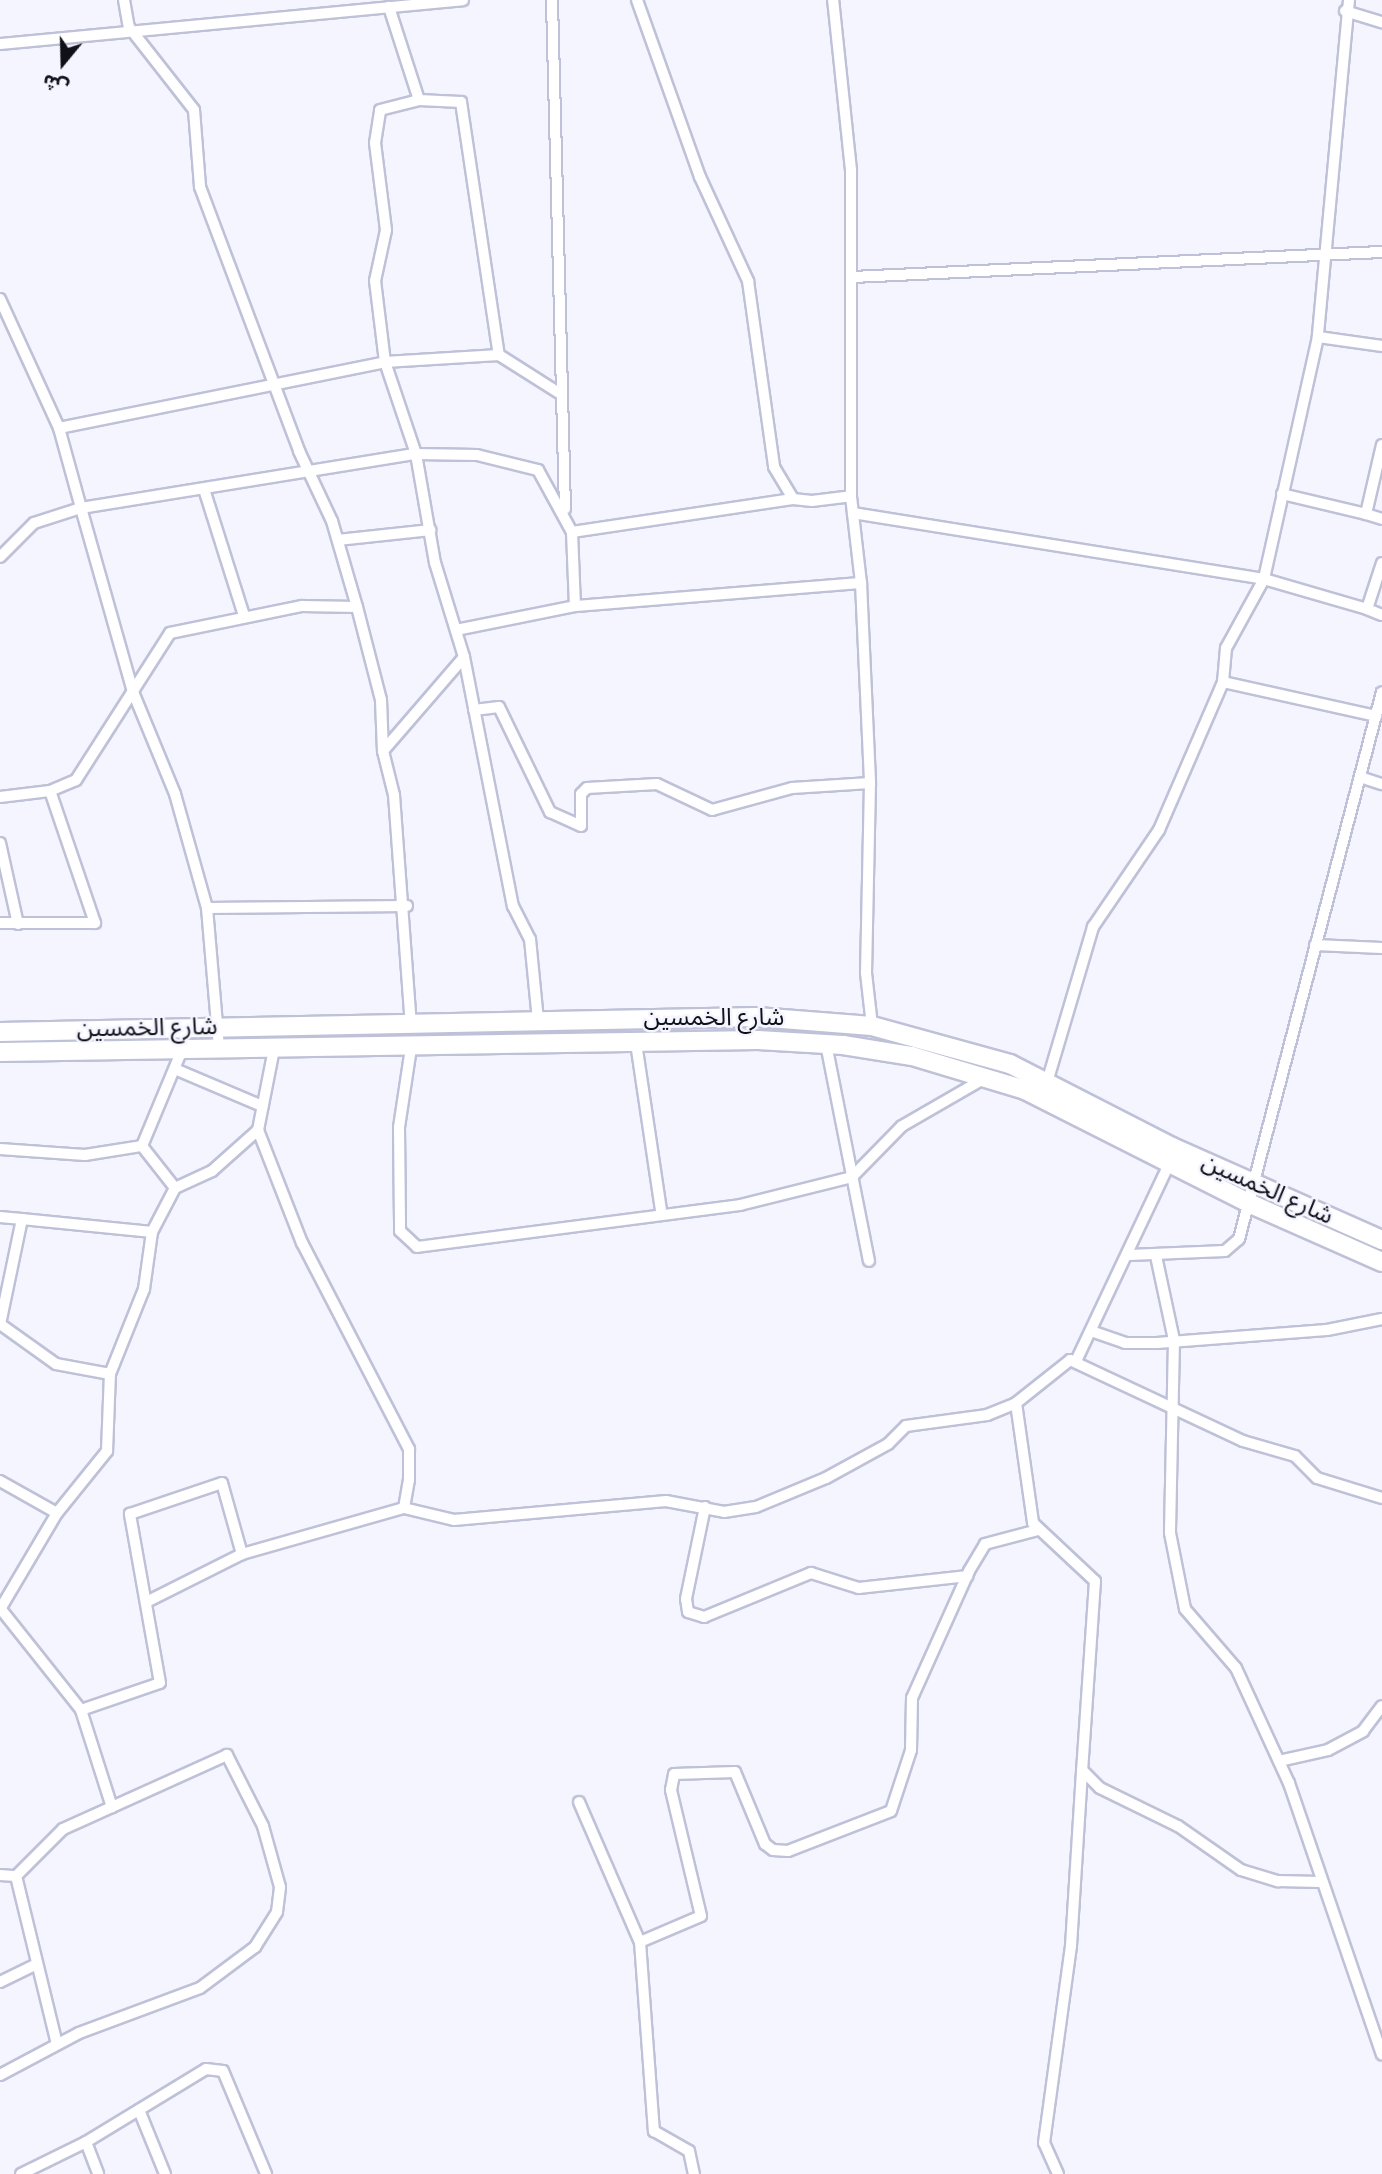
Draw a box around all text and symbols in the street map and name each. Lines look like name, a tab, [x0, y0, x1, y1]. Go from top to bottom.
north arrow	[28, 28, 98, 98]
text: ش	[39, 65, 73, 101]
street label: شارع الخمسين	[644, 1005, 784, 1033]
street label: شارع الخمسين	[76, 1013, 218, 1045]
street label: شارع الخمسين	[1197, 1148, 1337, 1232]

